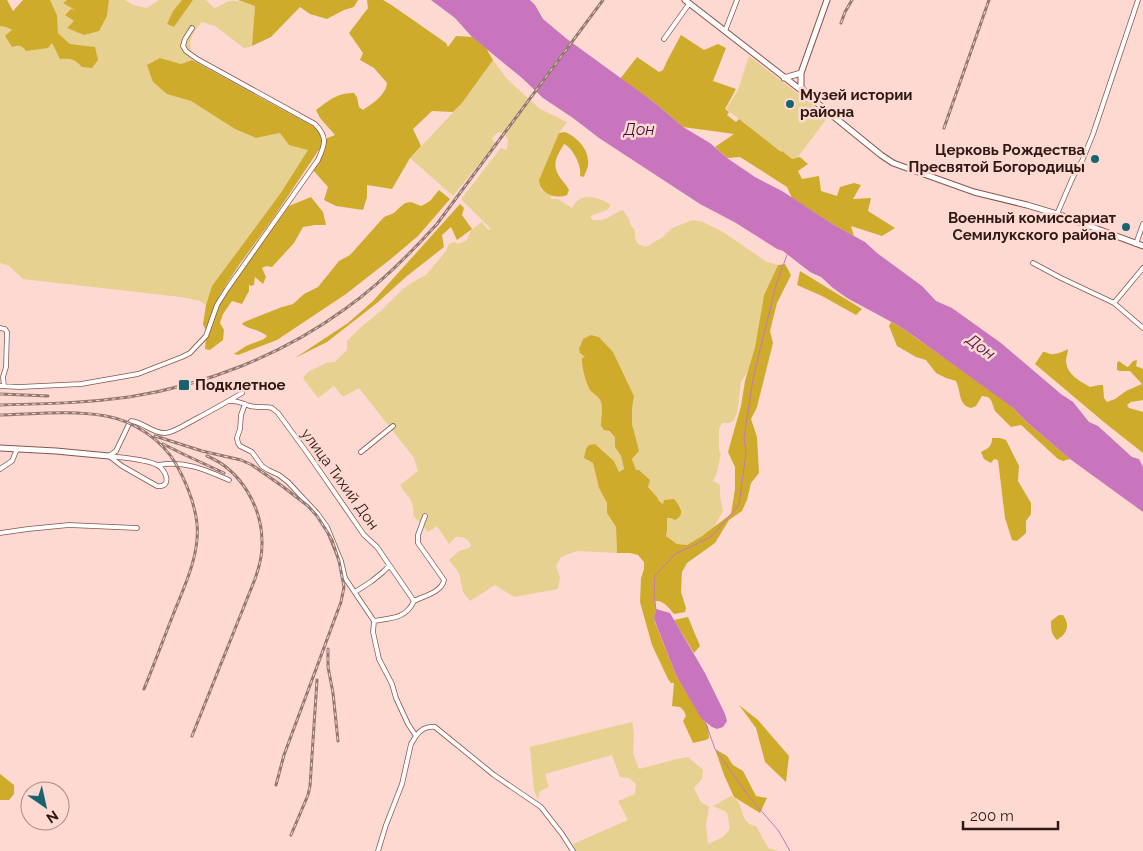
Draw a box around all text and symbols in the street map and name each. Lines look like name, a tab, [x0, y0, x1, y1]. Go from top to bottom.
place label: Музей истории района	[800, 86, 913, 121]
marker: Музей истории района	[784, 98, 796, 110]
water label: Дон	[622, 120, 655, 139]
place label: Церковь Рождества Пресвятой Богородицы	[908, 141, 1085, 176]
marker: Церковь Рождества Пресвятой Богородицы	[1089, 153, 1101, 165]
place label: Военный комиссариат Семилукского района	[948, 209, 1117, 244]
marker: Военный комиссариат Семилукского района	[1120, 221, 1132, 233]
water label: Дон	[962, 329, 999, 363]
place label: Подклетное	[195, 376, 286, 394]
marker: Подклетное	[177, 378, 191, 392]
street label: улица Тихий Дон	[297, 425, 383, 533]
north arrow	[20, 781, 70, 831]
scale bar	[963, 798, 1058, 830]
text: N	[43, 807, 61, 826]
text: 200 m	[970, 807, 1014, 825]

